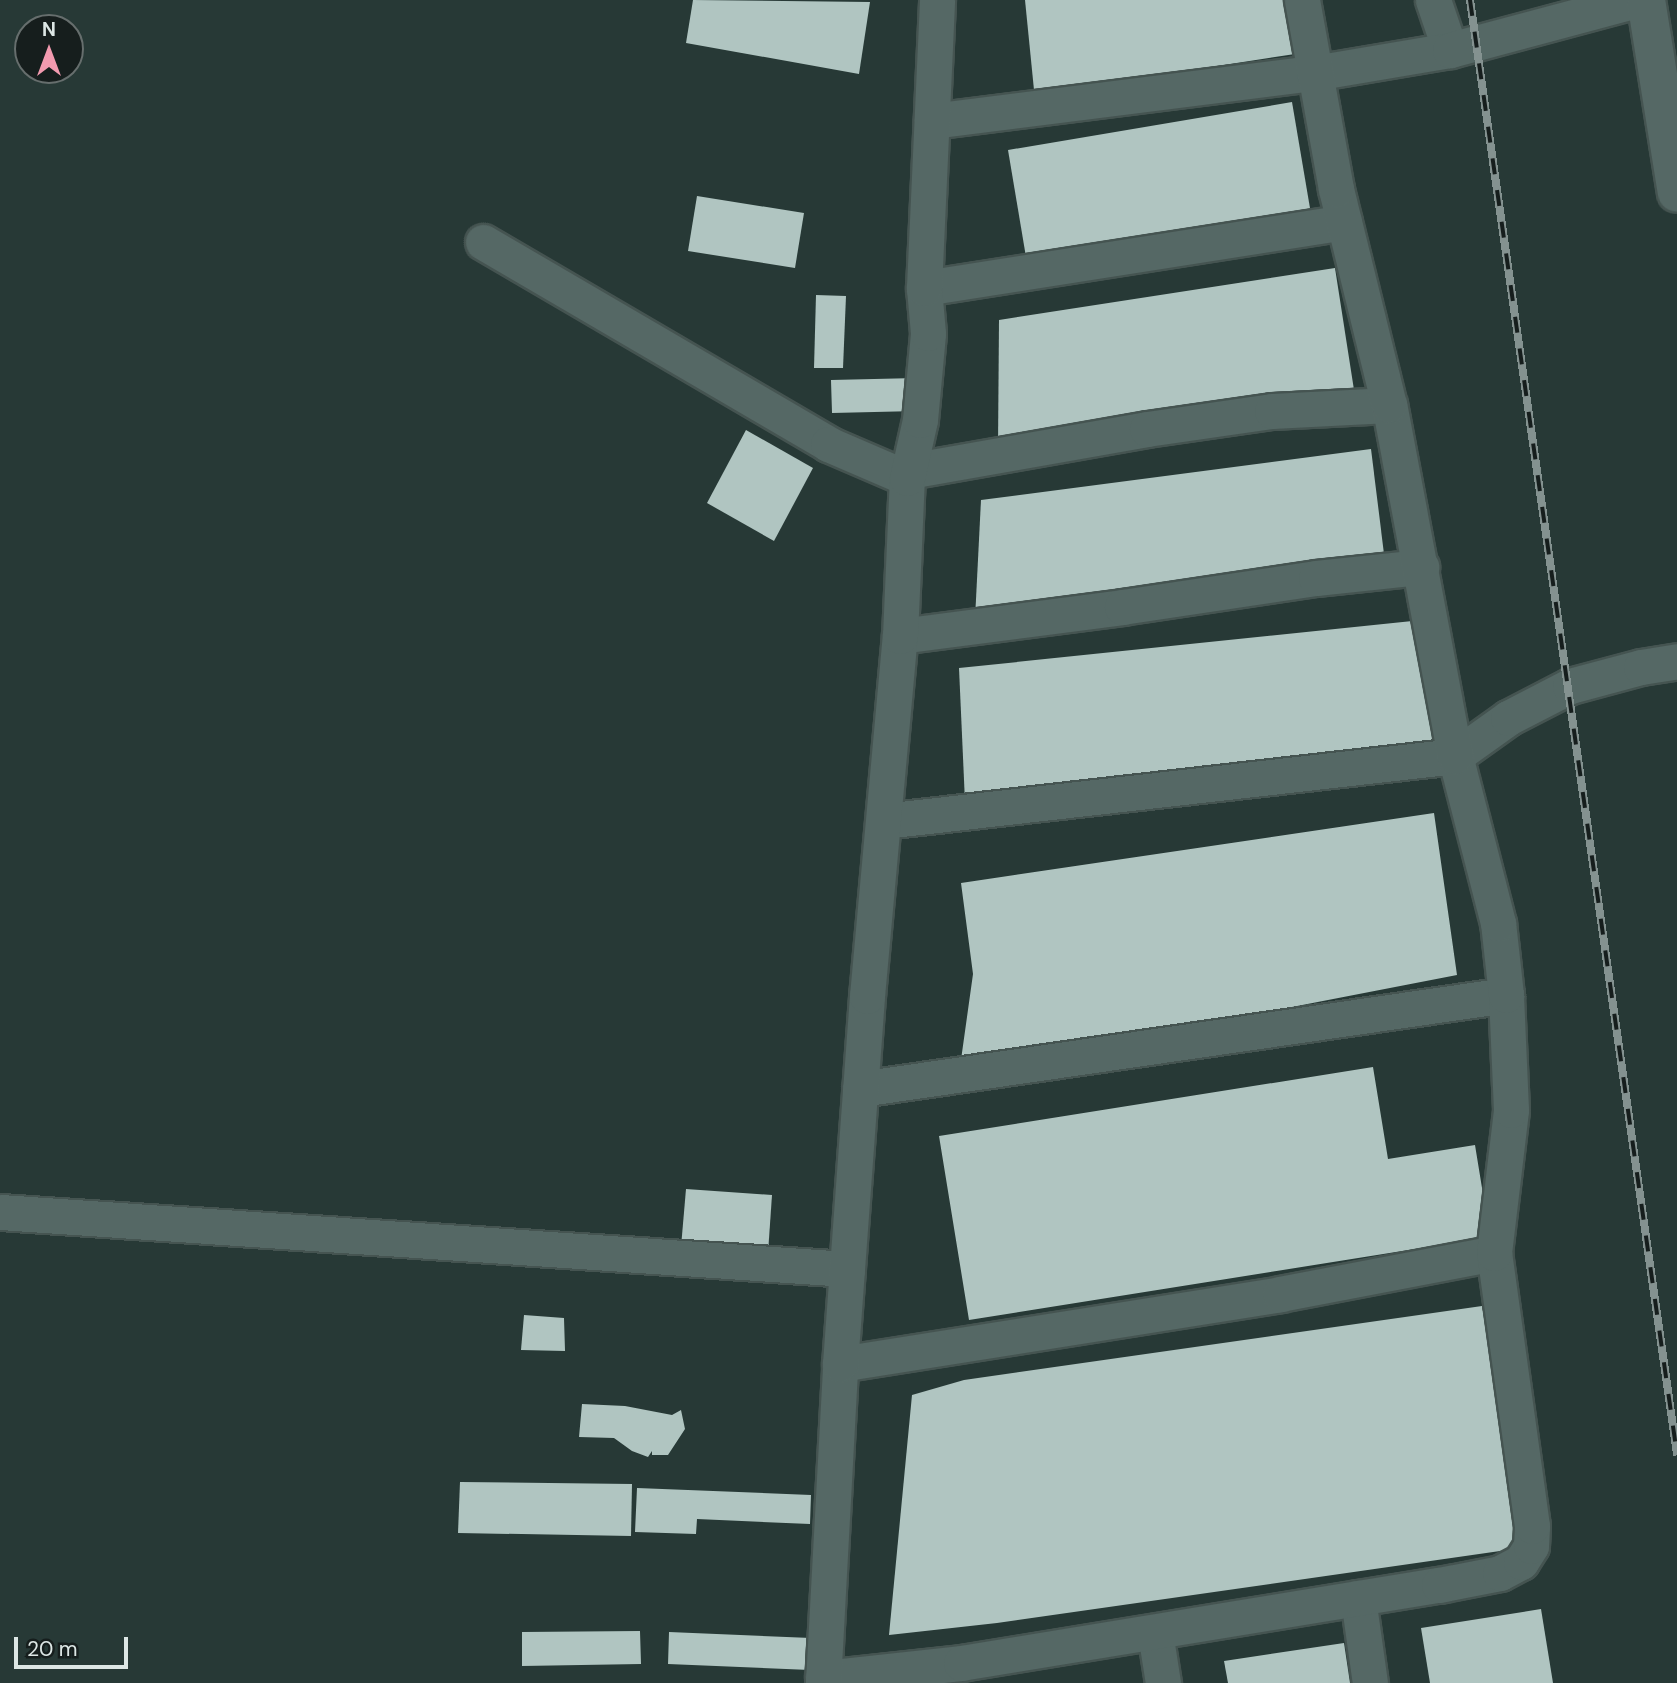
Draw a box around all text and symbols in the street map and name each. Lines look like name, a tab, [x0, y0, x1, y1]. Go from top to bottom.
north arrow	[14, 14, 84, 84]
text: N	[42, 17, 56, 42]
scale bar	[18, 1624, 131, 1668]
text: 20 m	[27, 1635, 78, 1663]

